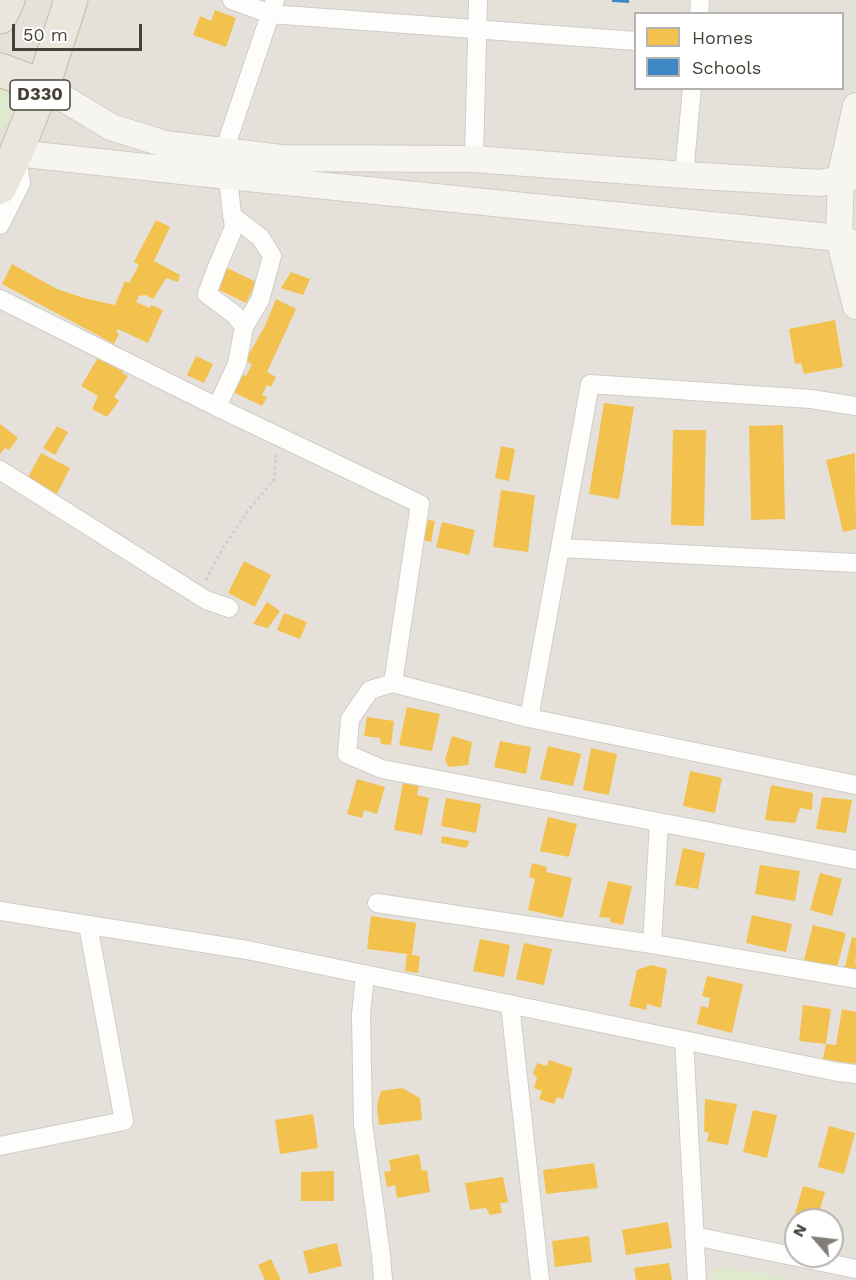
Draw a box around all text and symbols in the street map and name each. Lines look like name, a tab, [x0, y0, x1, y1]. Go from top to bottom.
scale bar	[15, 12, 146, 50]
legend	[634, 12, 844, 90]
text: 50 m	[23, 24, 68, 45]
text: Homes	[692, 27, 753, 48]
text: Schools	[692, 57, 761, 78]
road number: D330	[10, 80, 70, 110]
north arrow	[784, 1208, 844, 1268]
text: N	[788, 1221, 811, 1240]

